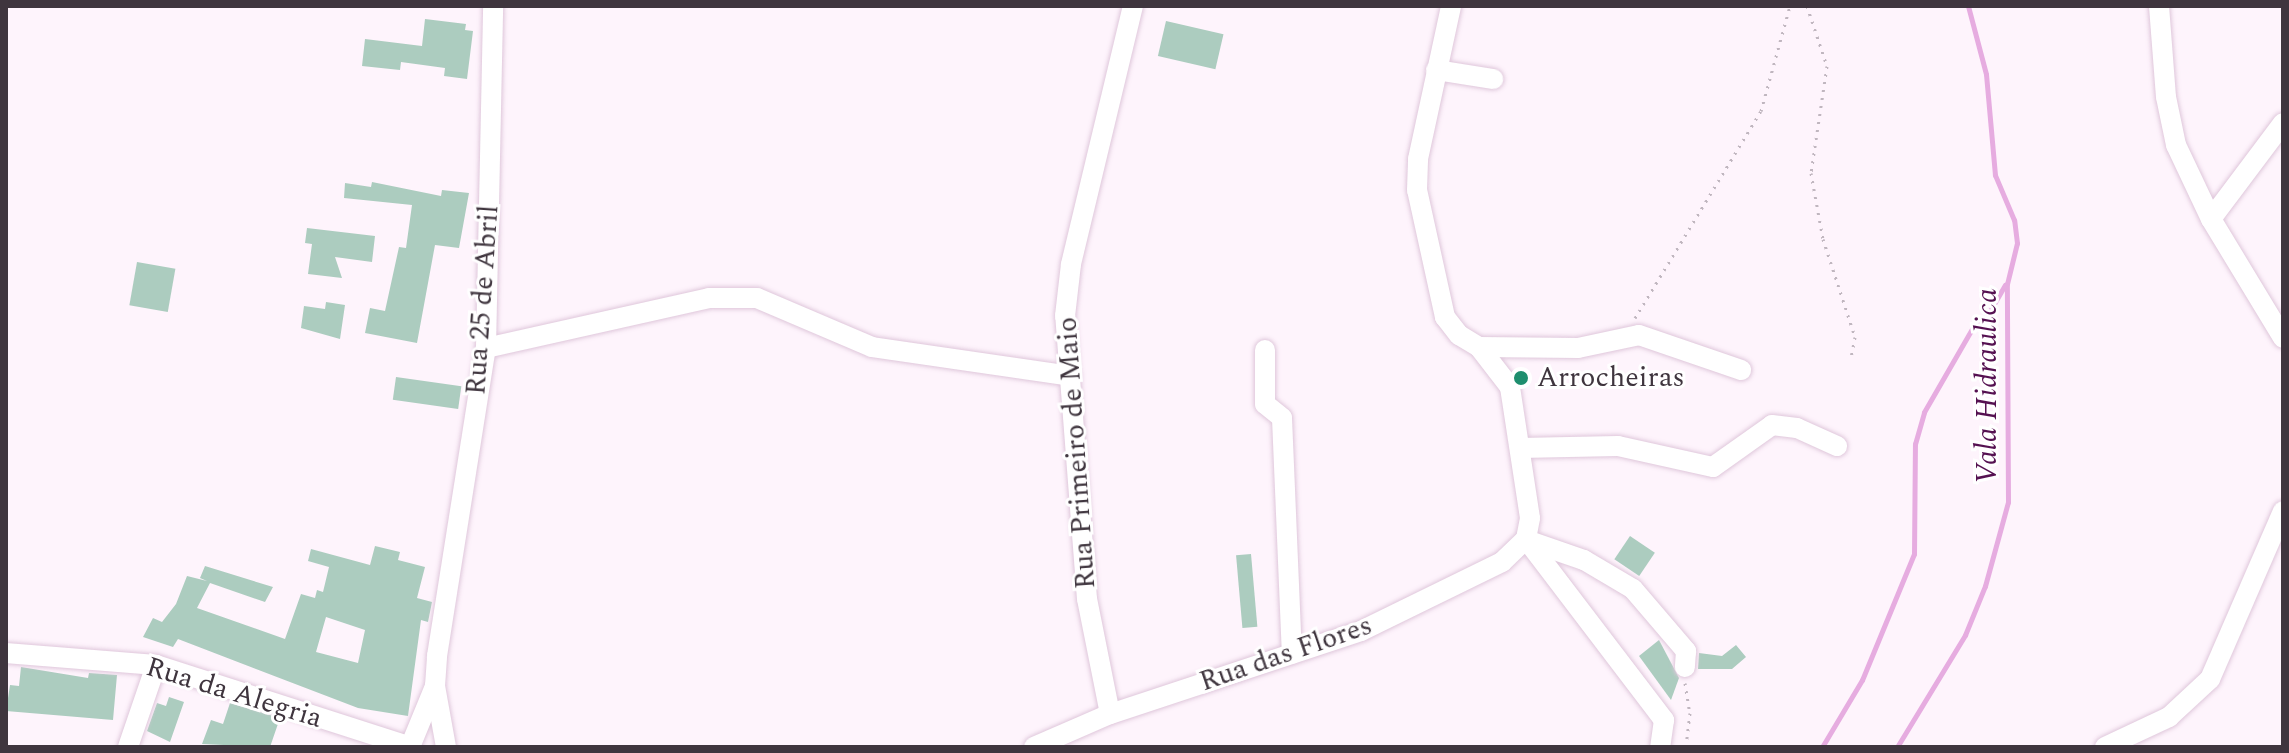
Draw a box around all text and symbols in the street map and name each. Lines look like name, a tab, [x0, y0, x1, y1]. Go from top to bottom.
street label: Rua 25 de Abril	[460, 204, 506, 396]
water label: Vala Hidraulica	[1969, 288, 2005, 484]
street label: Rua Primeiro de Maio	[1051, 316, 1103, 590]
place label: Arrocheiras	[1537, 361, 1685, 395]
marker: Arrocheiras	[1512, 369, 1530, 387]
street label: Rua das Flores	[1195, 609, 1377, 699]
street label: Rua da Alegria	[142, 650, 326, 736]

